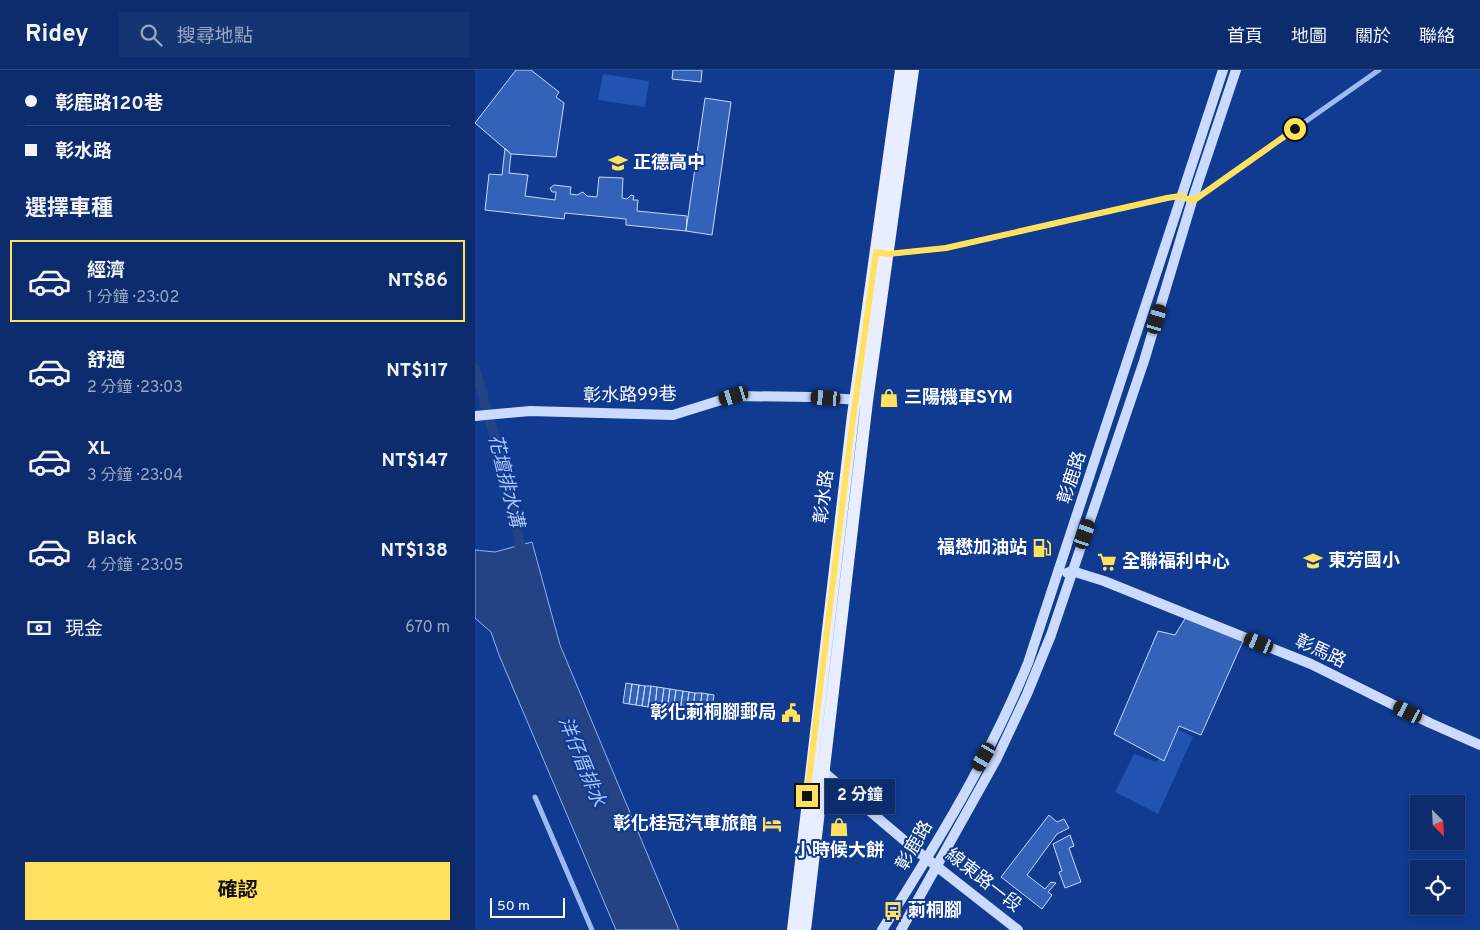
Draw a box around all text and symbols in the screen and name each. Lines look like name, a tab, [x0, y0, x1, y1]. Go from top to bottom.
search box	[119, 12, 469, 57]
text: Ridey	[25, 20, 89, 50]
icon: search	[137, 21, 165, 49]
text: 搜尋地點	[177, 25, 253, 49]
text: 首頁	[1227, 26, 1263, 49]
text: 地圖	[1291, 26, 1327, 49]
text: 關於	[1355, 26, 1391, 49]
text: 聯絡	[1419, 26, 1455, 49]
text: 彰鹿路120巷	[55, 92, 163, 116]
route start	[1284, 118, 1306, 140]
text: 彰水路	[55, 140, 112, 164]
school or university icon: 正德高中	[607, 152, 629, 174]
place label: 正德高中	[633, 152, 705, 175]
text: 選擇車種	[25, 196, 113, 223]
icon: car	[27, 259, 72, 304]
text: 經濟	[87, 259, 125, 283]
text: NT$86	[388, 269, 448, 293]
text: 1 分鐘 · 23:02	[87, 288, 179, 308]
car	[1145, 302, 1168, 336]
icon: car	[27, 349, 72, 394]
text: 舒適	[87, 349, 125, 373]
text: NT$117	[386, 359, 448, 383]
text: 2 分鐘 · 23:03	[87, 378, 183, 398]
street label: 彰水路99巷	[583, 384, 677, 408]
car	[717, 384, 750, 408]
shop icon: 三陽機車SYM	[878, 387, 900, 409]
place label: 三陽機車SYM	[904, 387, 1013, 410]
car	[810, 389, 841, 407]
water label: 花壇排水溝	[482, 432, 529, 533]
text: XL	[87, 437, 110, 461]
icon: car	[27, 439, 72, 484]
text: NT$147	[381, 449, 448, 473]
street label: 彰鹿路	[1054, 449, 1092, 507]
text: 3 分鐘 · 23:04	[87, 466, 183, 486]
street label: 彰水路	[810, 469, 840, 525]
car	[1073, 517, 1096, 551]
text: Black	[87, 527, 137, 551]
icon: car	[27, 529, 72, 574]
place label: 福懋加油站	[937, 537, 1027, 560]
fuel station icon: 福懋加油站	[1031, 537, 1053, 559]
text: NT$138	[381, 539, 448, 563]
school or university icon: 東芳國小	[1302, 550, 1324, 572]
place label: 東芳國小	[1328, 550, 1400, 573]
supermarket icon: 全聯福利中心	[1096, 551, 1118, 573]
place label: 全聯福利中心	[1122, 551, 1230, 574]
text: 4 分鐘 · 23:05	[87, 556, 183, 576]
icon: cash	[25, 614, 53, 642]
text: 現金	[65, 618, 103, 642]
text: 670 m	[405, 618, 450, 638]
car	[1242, 630, 1275, 656]
street label: 彰馬路	[1291, 630, 1349, 674]
car	[1391, 699, 1424, 725]
place label: 彰化莿桐腳郵局	[650, 701, 776, 725]
public building icon: 彰化莿桐腳郵局	[780, 702, 802, 724]
water label: 洋仔厝排水	[552, 713, 610, 811]
car	[970, 740, 997, 774]
callout: 2 分鐘	[825, 778, 895, 814]
route end	[796, 785, 818, 807]
text: 2 分鐘	[837, 786, 883, 806]
north arrow	[1410, 795, 1465, 850]
map controls	[1410, 795, 1465, 915]
place label: 彰化桂冠汽車旅館	[613, 813, 757, 836]
hotel icon: 彰化桂冠汽車旅館	[761, 813, 783, 835]
shop icon: 小時候大餅	[828, 816, 850, 838]
street label: 彰鹿路	[892, 817, 938, 875]
place label: 小時候大餅	[794, 840, 884, 863]
street label: 線東路一段	[940, 844, 1026, 918]
button: locate	[1410, 860, 1465, 915]
button: 確認	[25, 862, 450, 920]
scale bar	[490, 895, 565, 918]
text: 50 m	[497, 898, 530, 915]
bus stop icon: 莿桐腳	[882, 900, 904, 922]
place label: 莿桐腳	[908, 900, 962, 923]

